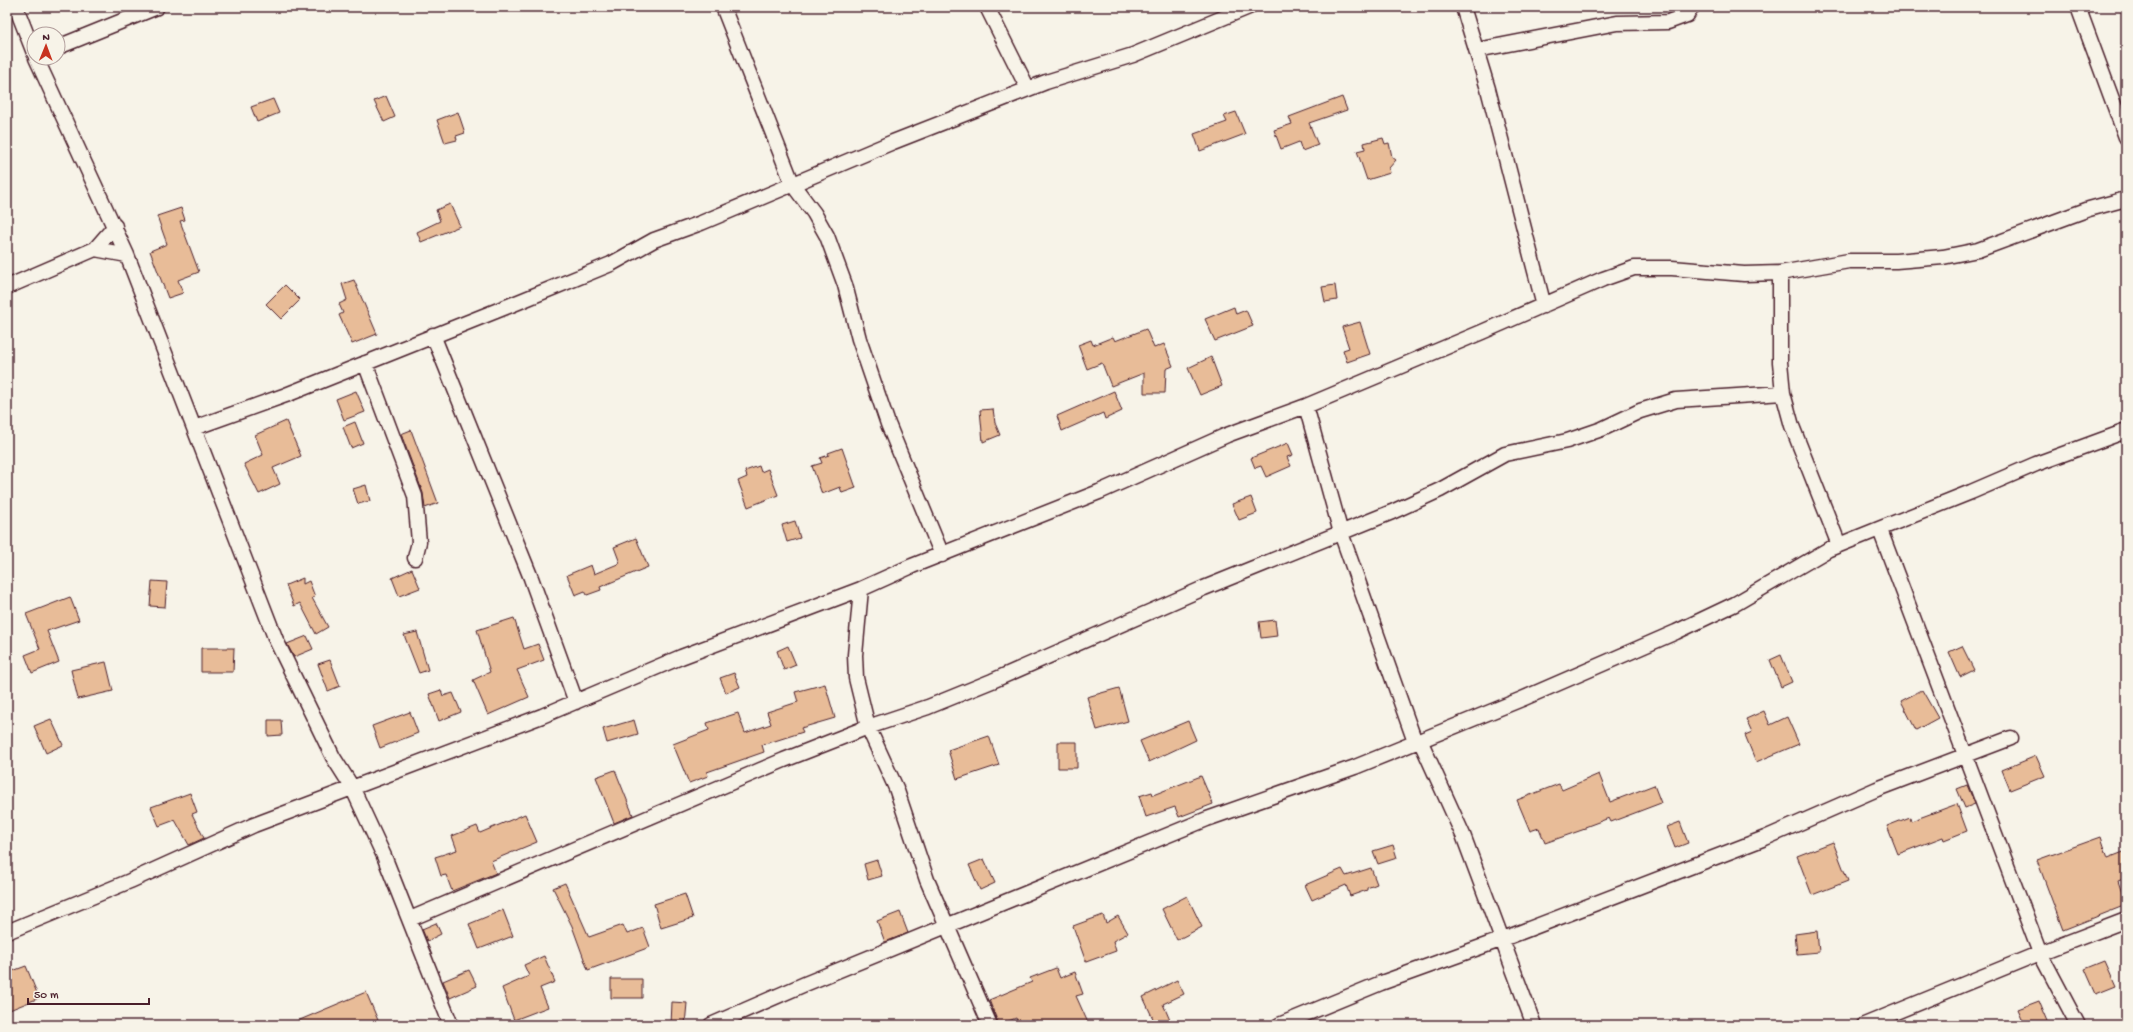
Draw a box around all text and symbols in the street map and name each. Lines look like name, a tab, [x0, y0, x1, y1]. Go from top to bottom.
north arrow	[26, 26, 66, 66]
text: N	[42, 32, 50, 44]
scale bar	[28, 980, 149, 1006]
text: 50 m	[34, 989, 59, 1003]

